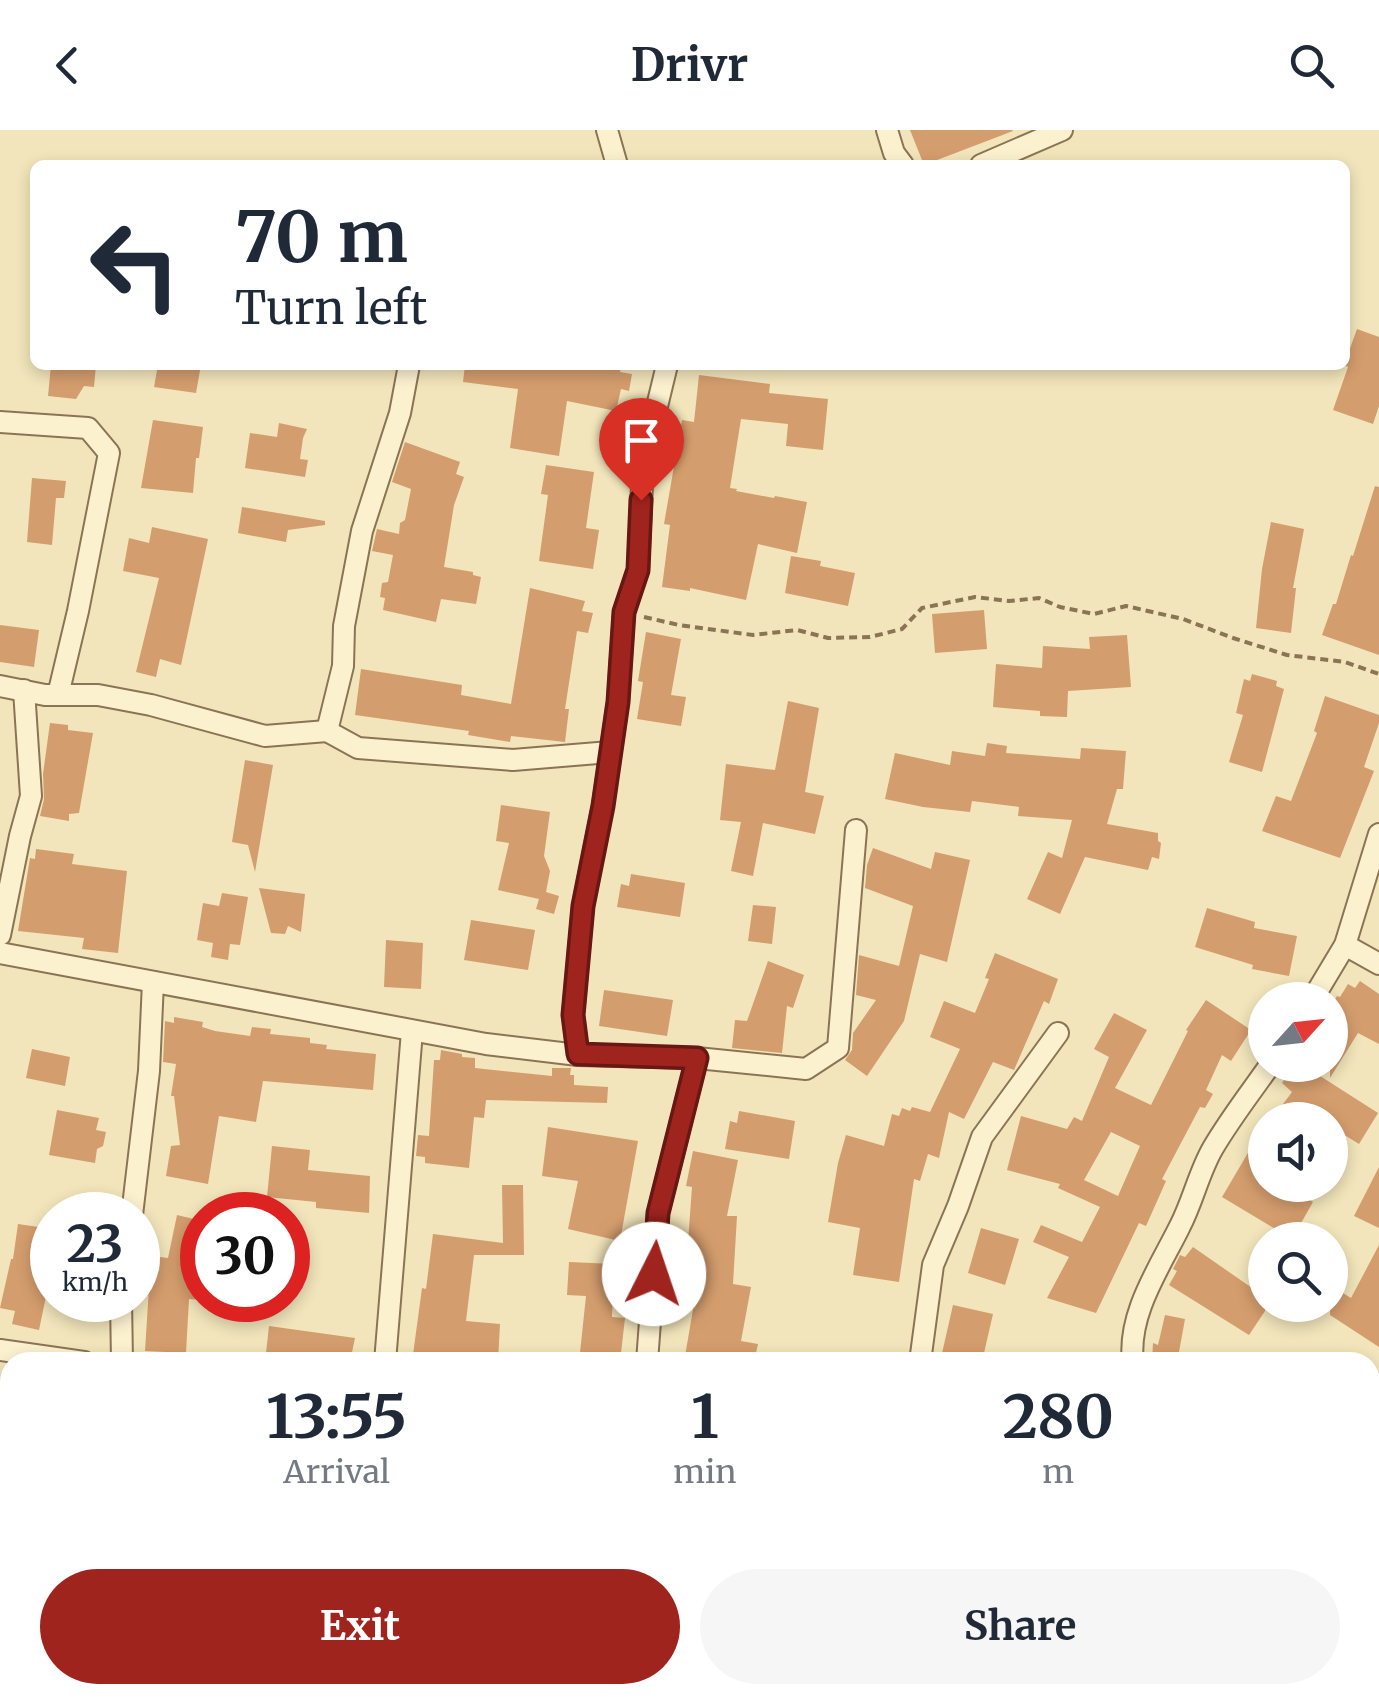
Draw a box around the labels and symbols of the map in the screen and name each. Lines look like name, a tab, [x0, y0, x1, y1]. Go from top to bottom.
pin	[599, 398, 684, 501]
north arrow	[1248, 982, 1348, 1082]
speed limit sign: 30	[180, 1192, 310, 1322]
position arrow	[602, 1222, 706, 1326]

